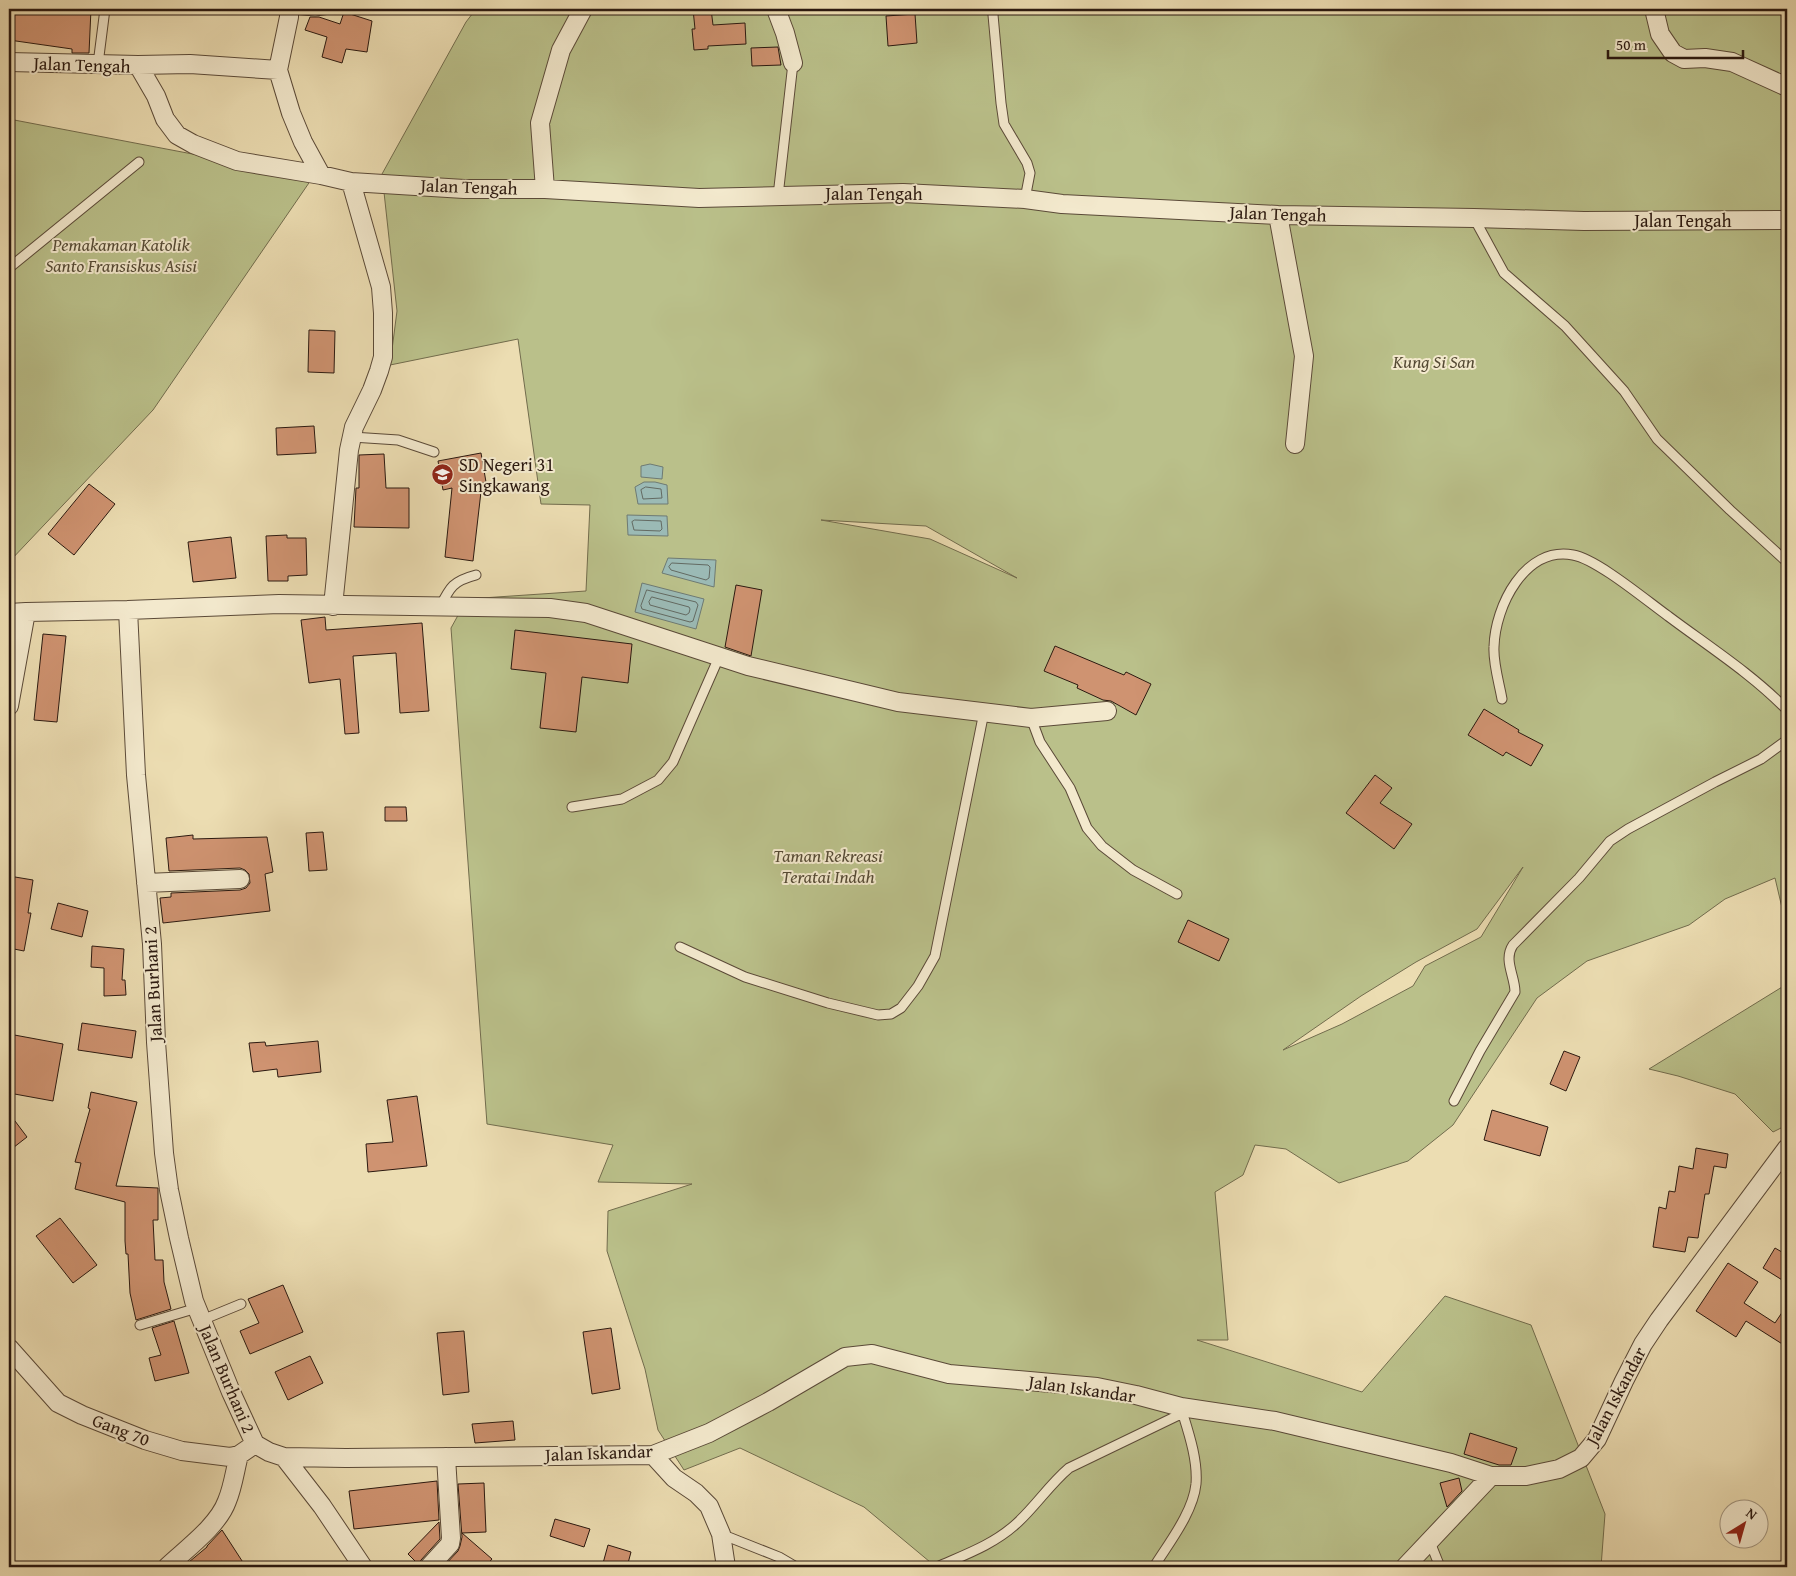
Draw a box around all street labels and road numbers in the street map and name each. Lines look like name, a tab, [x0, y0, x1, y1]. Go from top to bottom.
street label: Jalan Tengah	[31, 49, 131, 80]
street label: Jalan Tengah	[418, 171, 518, 202]
street label: Jalan Tengah	[823, 180, 923, 207]
street label: Jalan Tengah	[1227, 198, 1327, 229]
street label: Jalan Tengah	[1632, 207, 1732, 234]
street label: Jalan Burhani 2	[136, 926, 169, 1044]
street label: Jalan Burhani 2	[192, 1318, 262, 1437]
street label: Jalan Iskandar	[1577, 1341, 1653, 1451]
street label: Jalan Iskandar	[1025, 1367, 1138, 1409]
street label: Gang 70	[89, 1406, 154, 1453]
street label: Jalan Iskandar	[543, 1437, 654, 1468]

